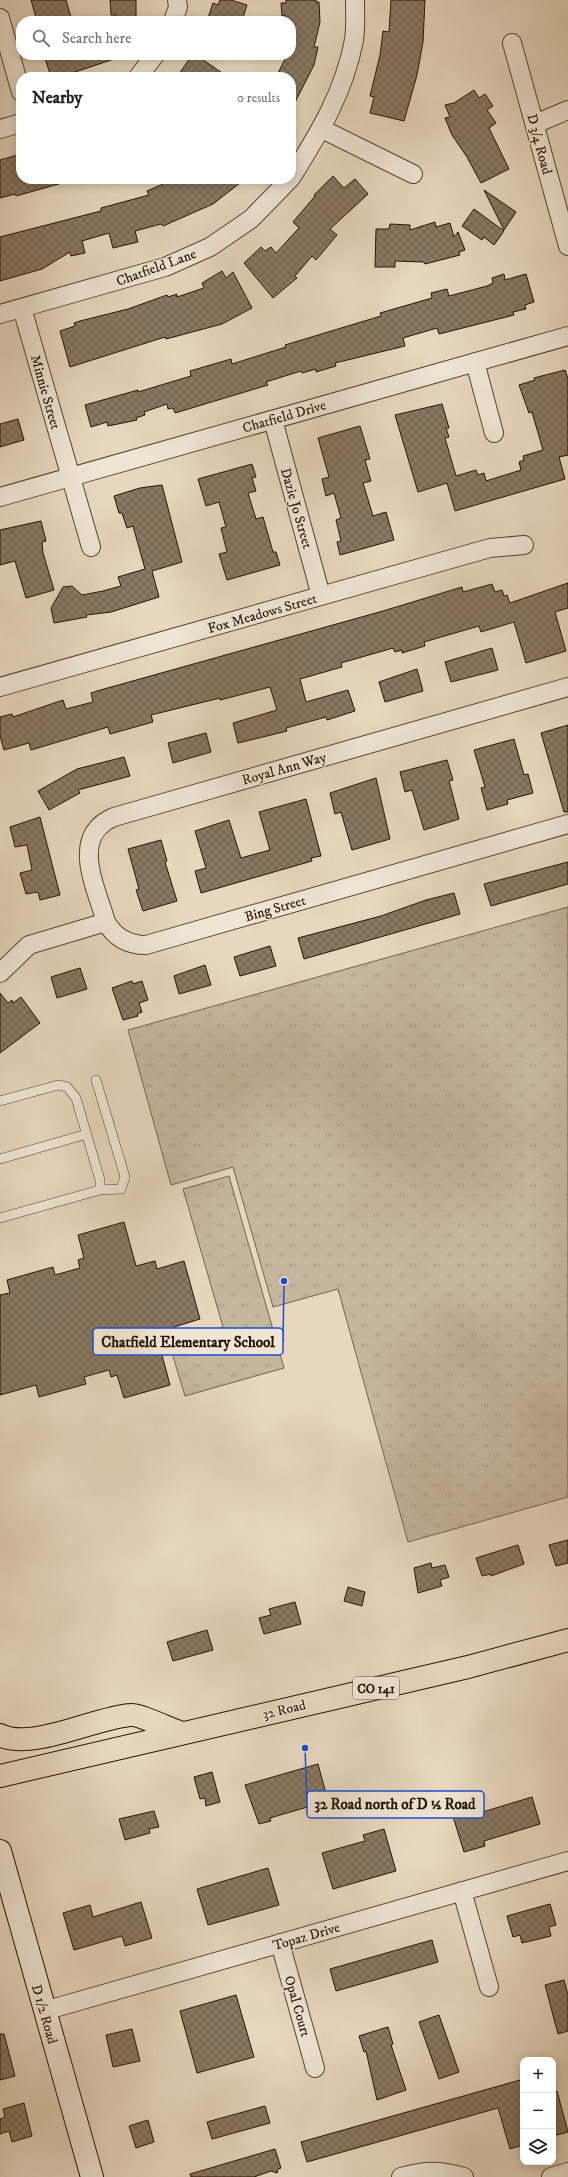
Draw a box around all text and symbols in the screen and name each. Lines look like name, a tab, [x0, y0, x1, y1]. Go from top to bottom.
search box	[16, 16, 296, 60]
icon: search	[30, 27, 52, 49]
text: Search here	[62, 29, 131, 48]
text: Nearby	[32, 87, 82, 109]
text: 0 results	[237, 90, 280, 106]
street label: D 3/4 Road	[522, 112, 556, 177]
street label: Chatfield Lane	[114, 245, 199, 291]
street label: Minnie Street	[26, 353, 64, 432]
street label: Chatfield Drive	[240, 396, 328, 437]
street label: Dazie Jo Street	[276, 466, 316, 551]
street label: Fox Meadows Street	[206, 590, 319, 638]
street label: Royal Ann Way	[240, 748, 329, 790]
street label: Bing Street	[243, 892, 308, 926]
callout: Chatfield Elementary School	[93, 1328, 283, 1355]
text: Chatfield Elementary School	[101, 1333, 275, 1352]
road number: CO 141	[353, 1677, 399, 1699]
street label: 32 Road	[261, 1696, 308, 1724]
callout: 32 Road north of D ½ Road	[307, 1791, 484, 1818]
text: 32 Road north of D ½ Road	[314, 1795, 476, 1814]
street label: Topaz Drive	[271, 1919, 342, 1955]
street label: Opal Court	[280, 1974, 314, 2039]
street label: D 1/2 Road	[27, 1982, 61, 2046]
map controls	[520, 2057, 556, 2165]
button: +	[520, 2057, 556, 2093]
button: −	[520, 2093, 556, 2129]
button: layers	[520, 2129, 556, 2165]

